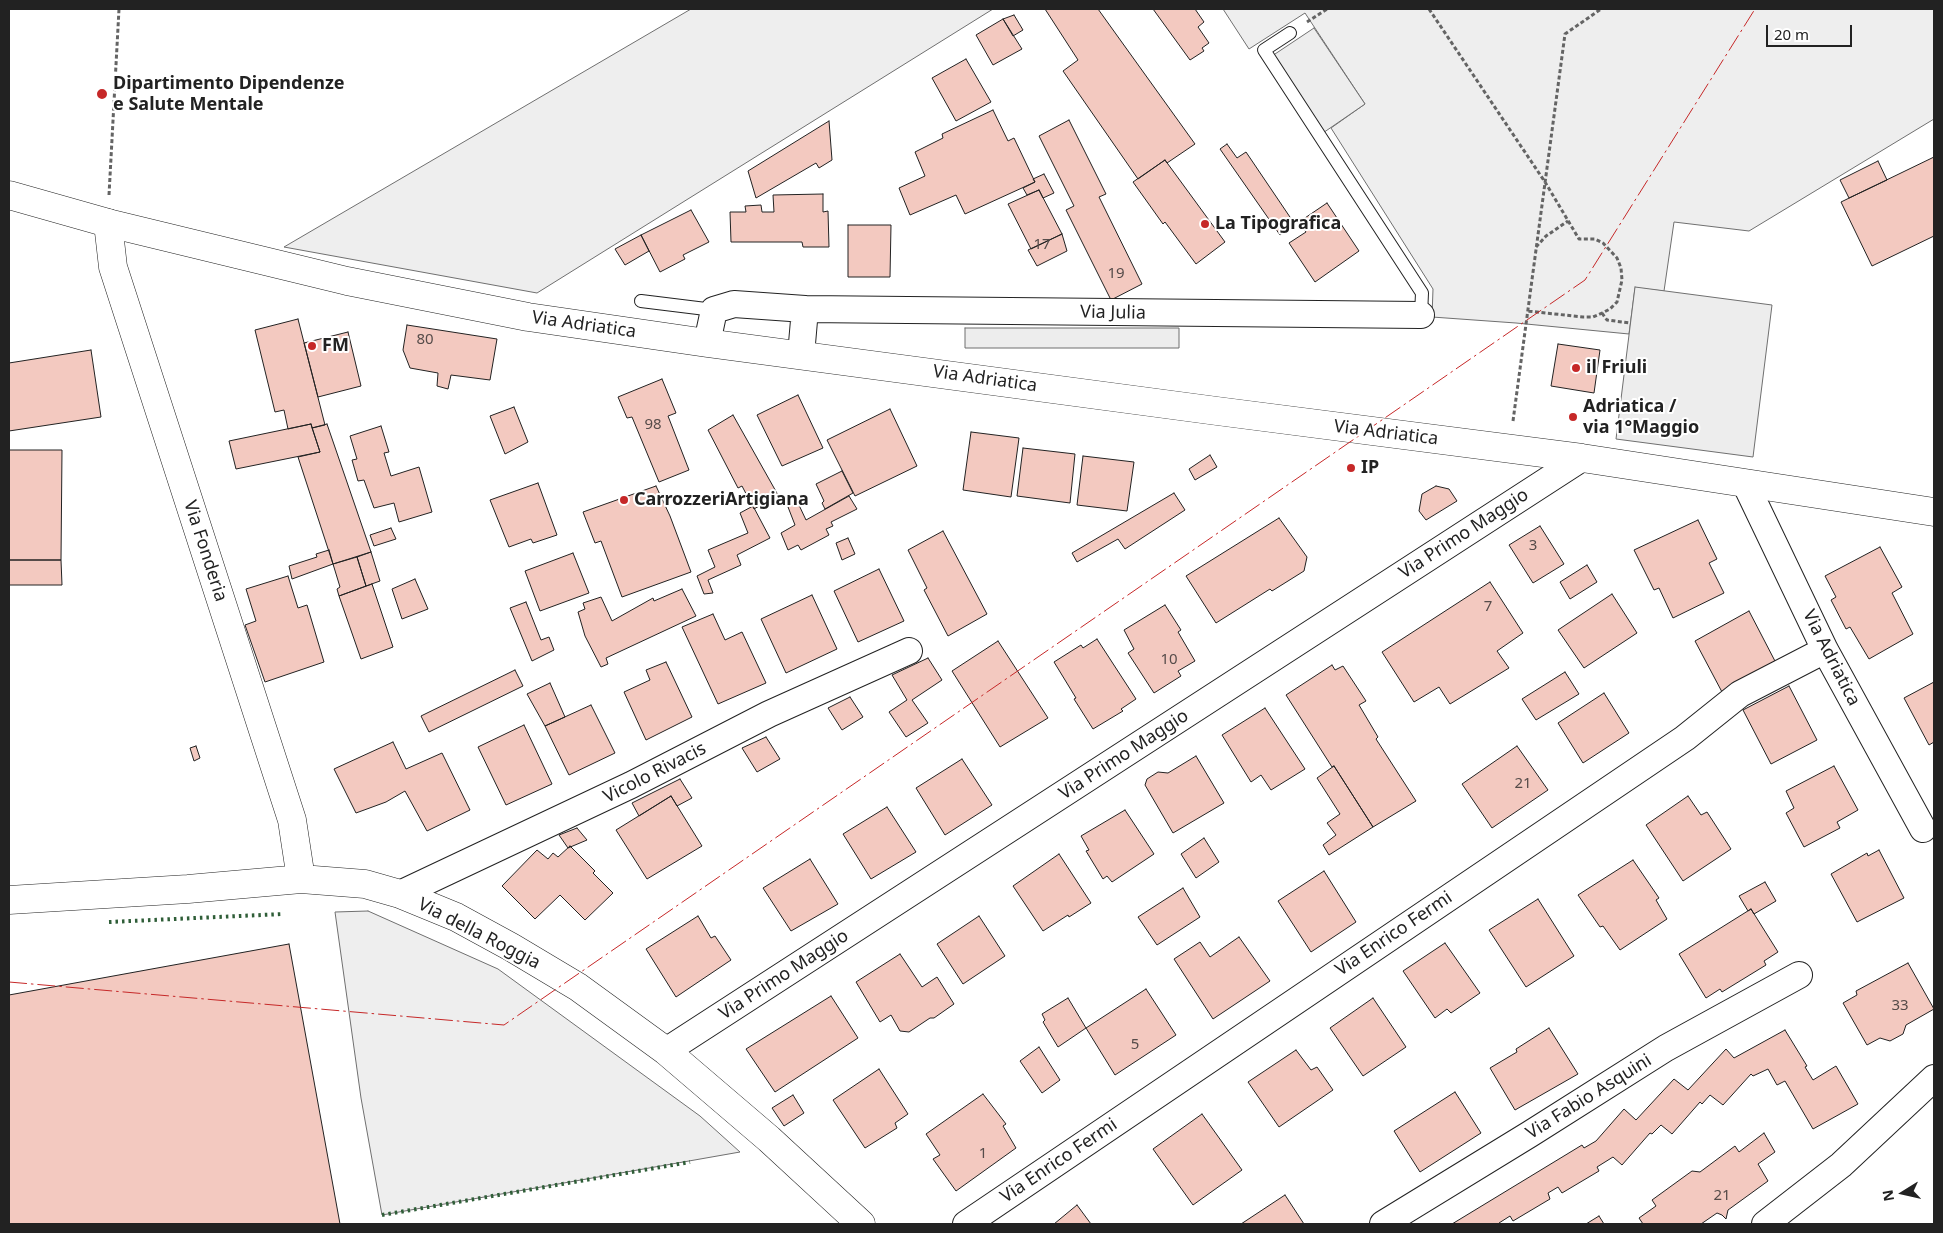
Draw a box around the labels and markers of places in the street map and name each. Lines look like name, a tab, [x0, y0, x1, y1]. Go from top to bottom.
place label: Dipartimento Dipendenze e Salute Mentale	[113, 73, 345, 116]
marker: Dipartimento Dipendenze e Salute Mentale	[95, 87, 109, 101]
place label: La Tipografica	[1215, 213, 1341, 235]
marker: La Tipografica	[1199, 218, 1211, 230]
place label: FM	[322, 335, 349, 357]
marker: FM	[306, 340, 318, 352]
place label: il Friuli	[1586, 357, 1647, 379]
marker: il Friuli	[1570, 362, 1582, 374]
place label: Adriatica / via 1°Maggio	[1583, 396, 1699, 438]
marker: Adriatica / via 1°Maggio	[1567, 411, 1579, 423]
place label: IP	[1361, 457, 1379, 479]
marker: IP	[1345, 462, 1357, 474]
place label: CarrozzeriArtigiana	[634, 489, 809, 511]
marker: CarrozzeriArtigiana	[618, 494, 630, 506]

